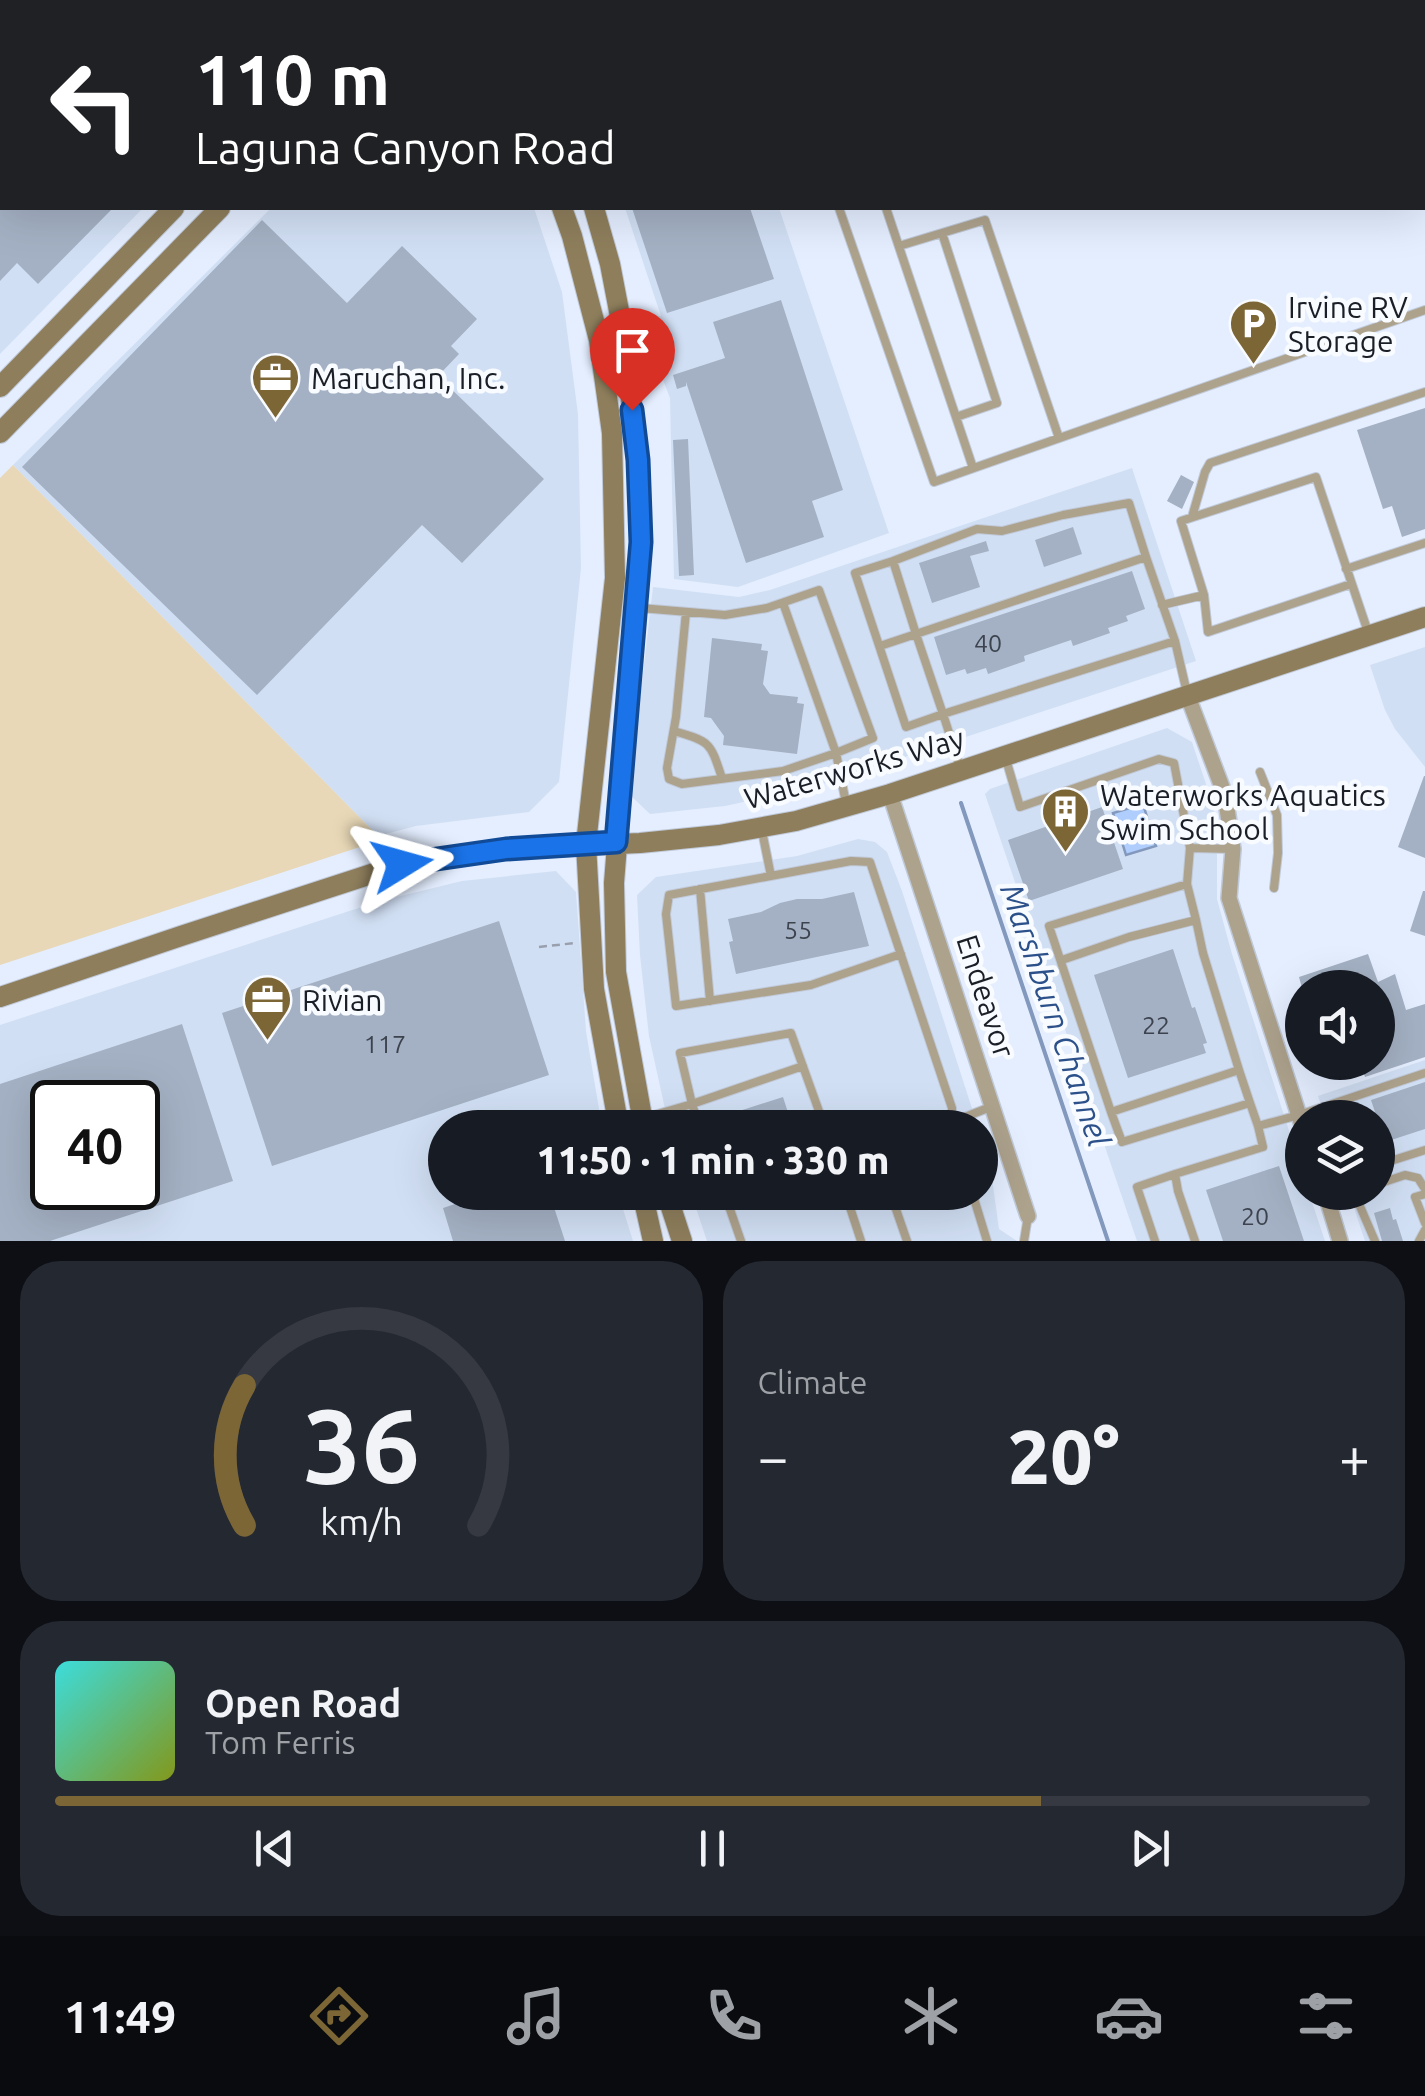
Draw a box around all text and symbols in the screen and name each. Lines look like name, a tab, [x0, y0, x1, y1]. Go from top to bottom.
icon: left	[30, 40, 160, 170]
text: 110 m	[195, 40, 390, 118]
text: Laguna Canyon Road	[195, 122, 616, 173]
place label: Irvine RV Storage	[1288, 290, 1408, 358]
parking icon: Irvine RV Storage	[1227, 298, 1279, 366]
pin	[590, 308, 675, 411]
icon: arrive	[605, 323, 660, 378]
office icon: Maruchan, Inc.	[250, 352, 302, 420]
place label: Maruchan, Inc.	[311, 361, 505, 395]
house number: 40	[974, 629, 1002, 657]
street label: Waterworks Way	[740, 720, 968, 816]
place label: Waterworks Aquatics Swim School	[1100, 778, 1386, 846]
building icon: Waterworks Aquatics Swim School	[1039, 786, 1091, 854]
position arrow	[350, 812, 454, 916]
water label: Marshburn Channel	[994, 879, 1118, 1151]
house number: 55	[784, 916, 812, 944]
street label: Endeavor	[950, 930, 1022, 1062]
map controls	[1285, 970, 1395, 1210]
button: sound	[1285, 970, 1395, 1080]
office icon: Rivian	[241, 974, 293, 1042]
place label: Rivian	[302, 983, 382, 1017]
house number: 22	[1142, 1011, 1170, 1039]
house number: 117	[364, 1030, 406, 1058]
speed limit sign: 40	[30, 1080, 160, 1210]
button: layers	[1285, 1100, 1395, 1210]
text: 11:50 · 1 min · 330 m	[536, 1139, 890, 1181]
house number: 20	[1241, 1202, 1269, 1230]
text: Climate	[758, 1364, 868, 1400]
text: 36	[303, 1386, 420, 1503]
text: 20°	[1008, 1414, 1120, 1498]
text: −	[758, 1426, 789, 1487]
text: +	[1339, 1426, 1370, 1487]
text: km/h	[320, 1502, 403, 1542]
text: Open Road	[205, 1682, 401, 1724]
text: Tom Ferris	[205, 1724, 355, 1760]
icon: previous	[247, 1821, 302, 1876]
icon: pause	[685, 1821, 740, 1876]
icon: next	[1123, 1821, 1178, 1876]
icon: directions	[304, 1981, 374, 2051]
icon: music	[501, 1981, 571, 2051]
icon: phone	[699, 1981, 769, 2051]
icon: climate	[896, 1981, 966, 2051]
icon: car	[1094, 1981, 1164, 2051]
icon: filters	[1291, 1981, 1361, 2051]
text: 11:49	[64, 1991, 176, 2042]

